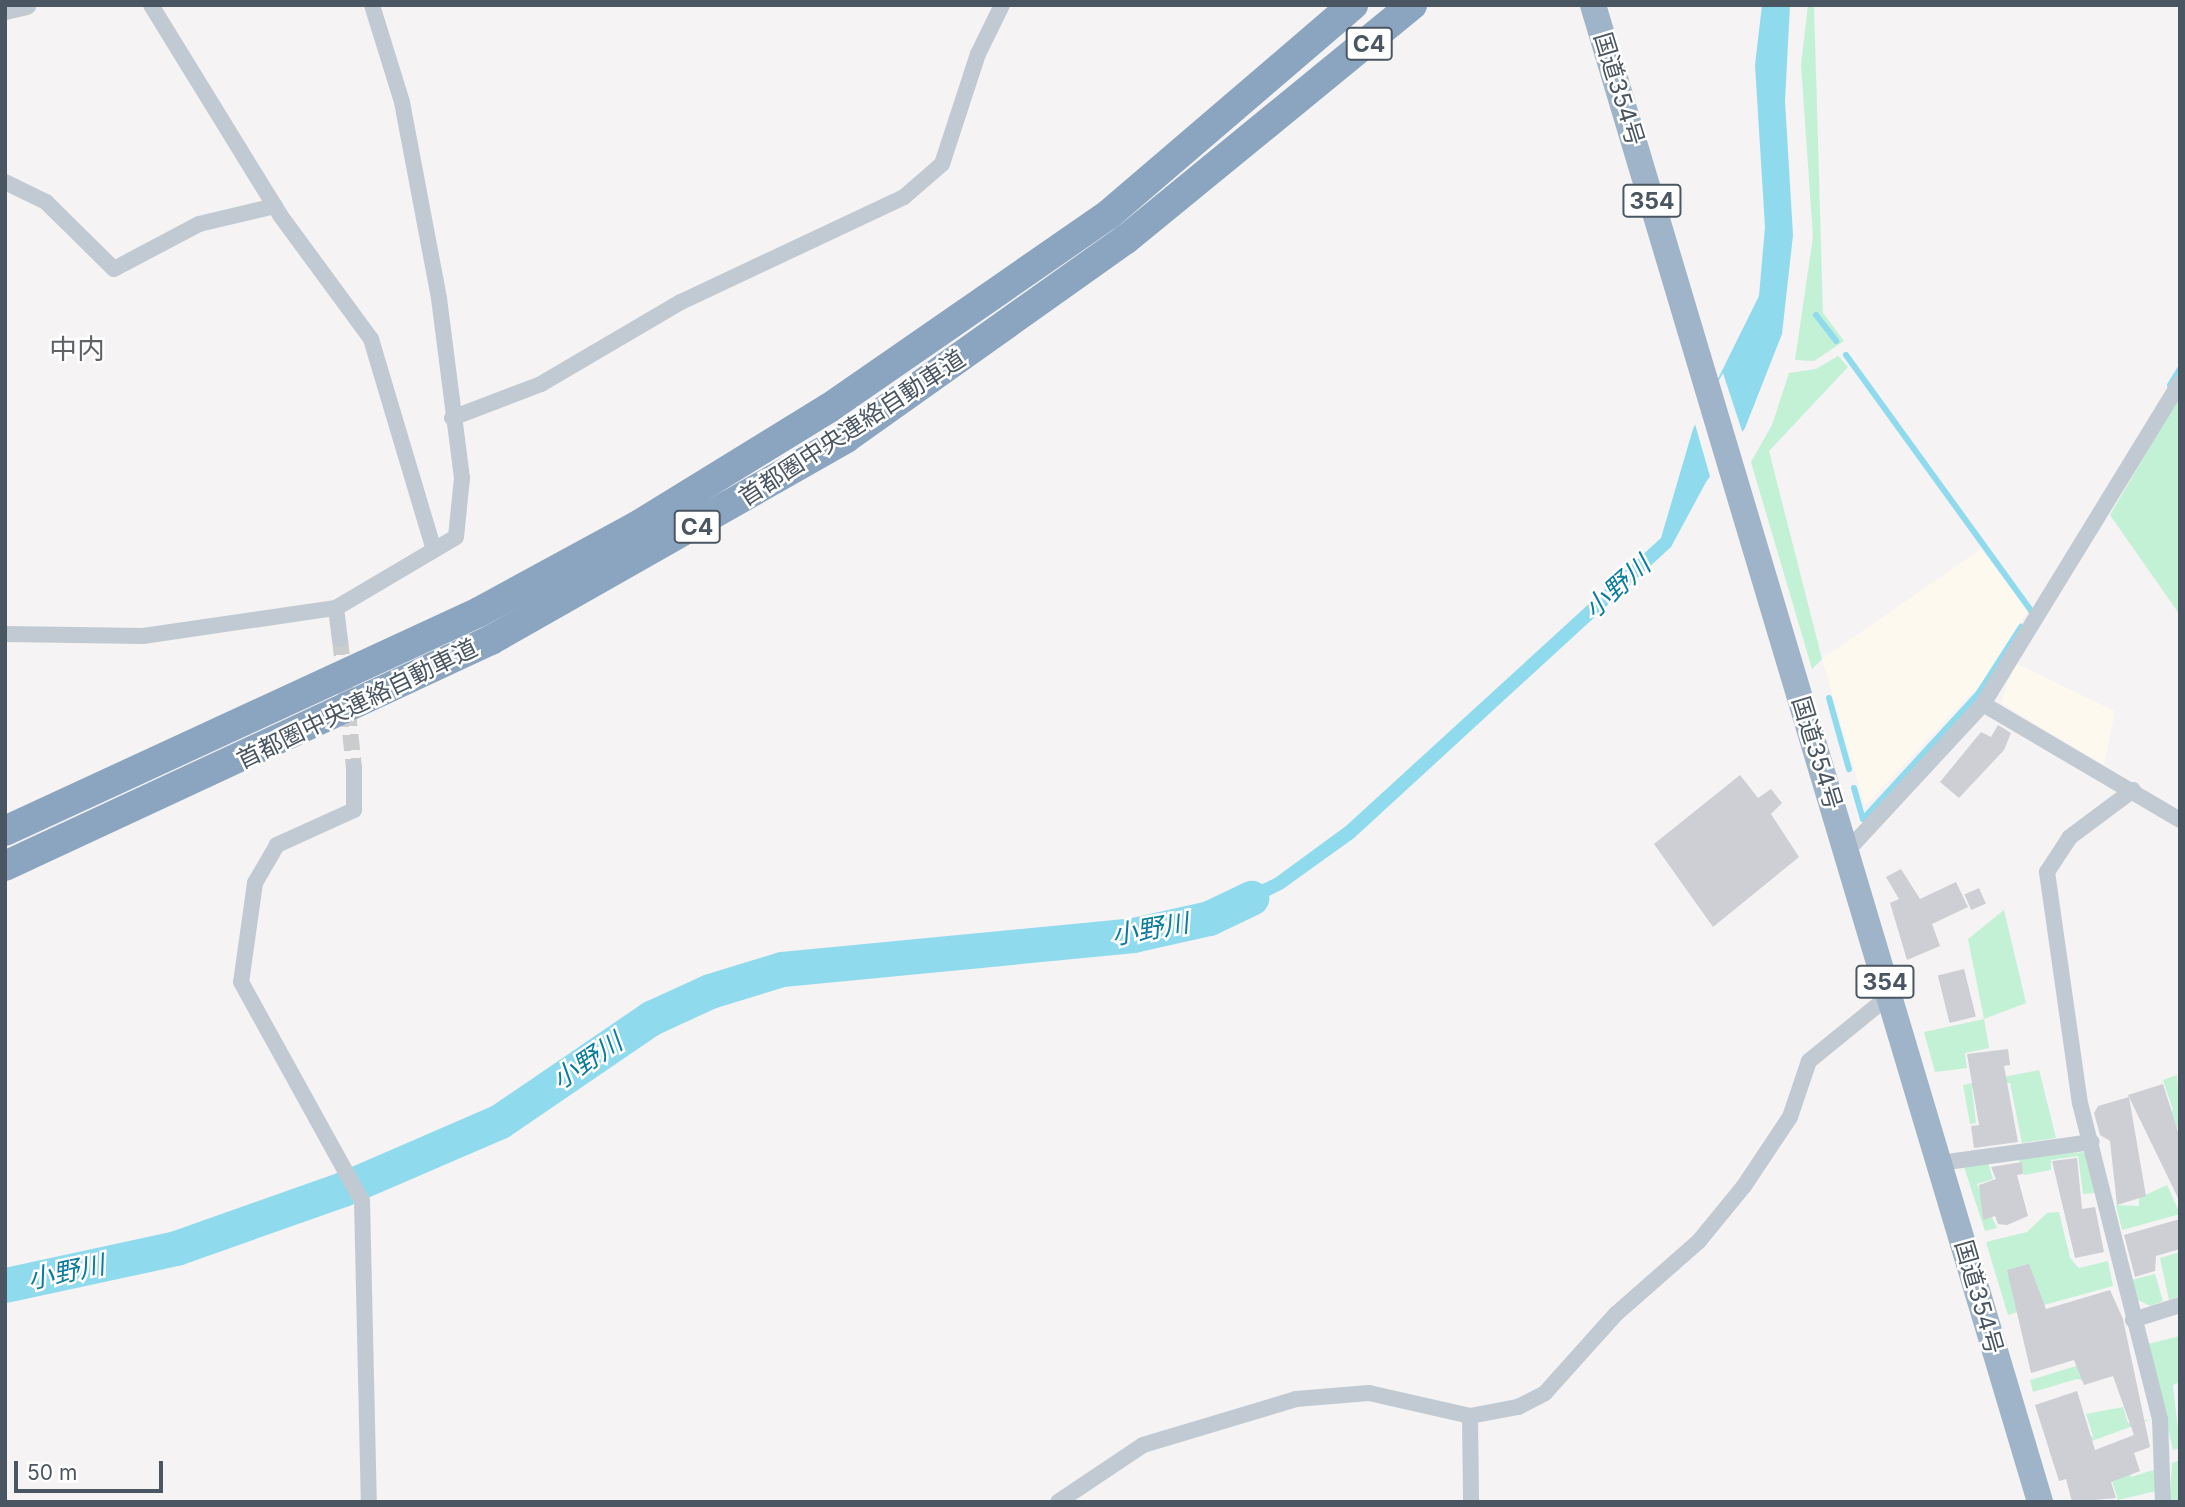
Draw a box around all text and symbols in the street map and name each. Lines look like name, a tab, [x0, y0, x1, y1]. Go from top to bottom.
road number: C4	[1344, 24, 1394, 64]
street label: 国道354号	[1588, 29, 1650, 149]
road number: 354	[1622, 182, 1682, 220]
district label: 中内	[49, 332, 105, 366]
street label: 首都圏中央連絡自動車道	[733, 344, 971, 512]
road number: C4	[672, 508, 722, 547]
water label: 小野川	[1578, 549, 1656, 625]
street label: 首都圏中央連絡自動車道	[232, 633, 482, 775]
street label: 国道354号	[1786, 693, 1848, 813]
water label: 小野川	[1109, 907, 1191, 951]
road number: 354	[1855, 962, 1915, 1001]
water label: 小野川	[546, 1026, 628, 1096]
street label: 国道354号	[1949, 1237, 2009, 1357]
water label: 小野川	[25, 1249, 107, 1295]
scale bar	[18, 1448, 166, 1492]
text: 50 m	[27, 1460, 77, 1485]

